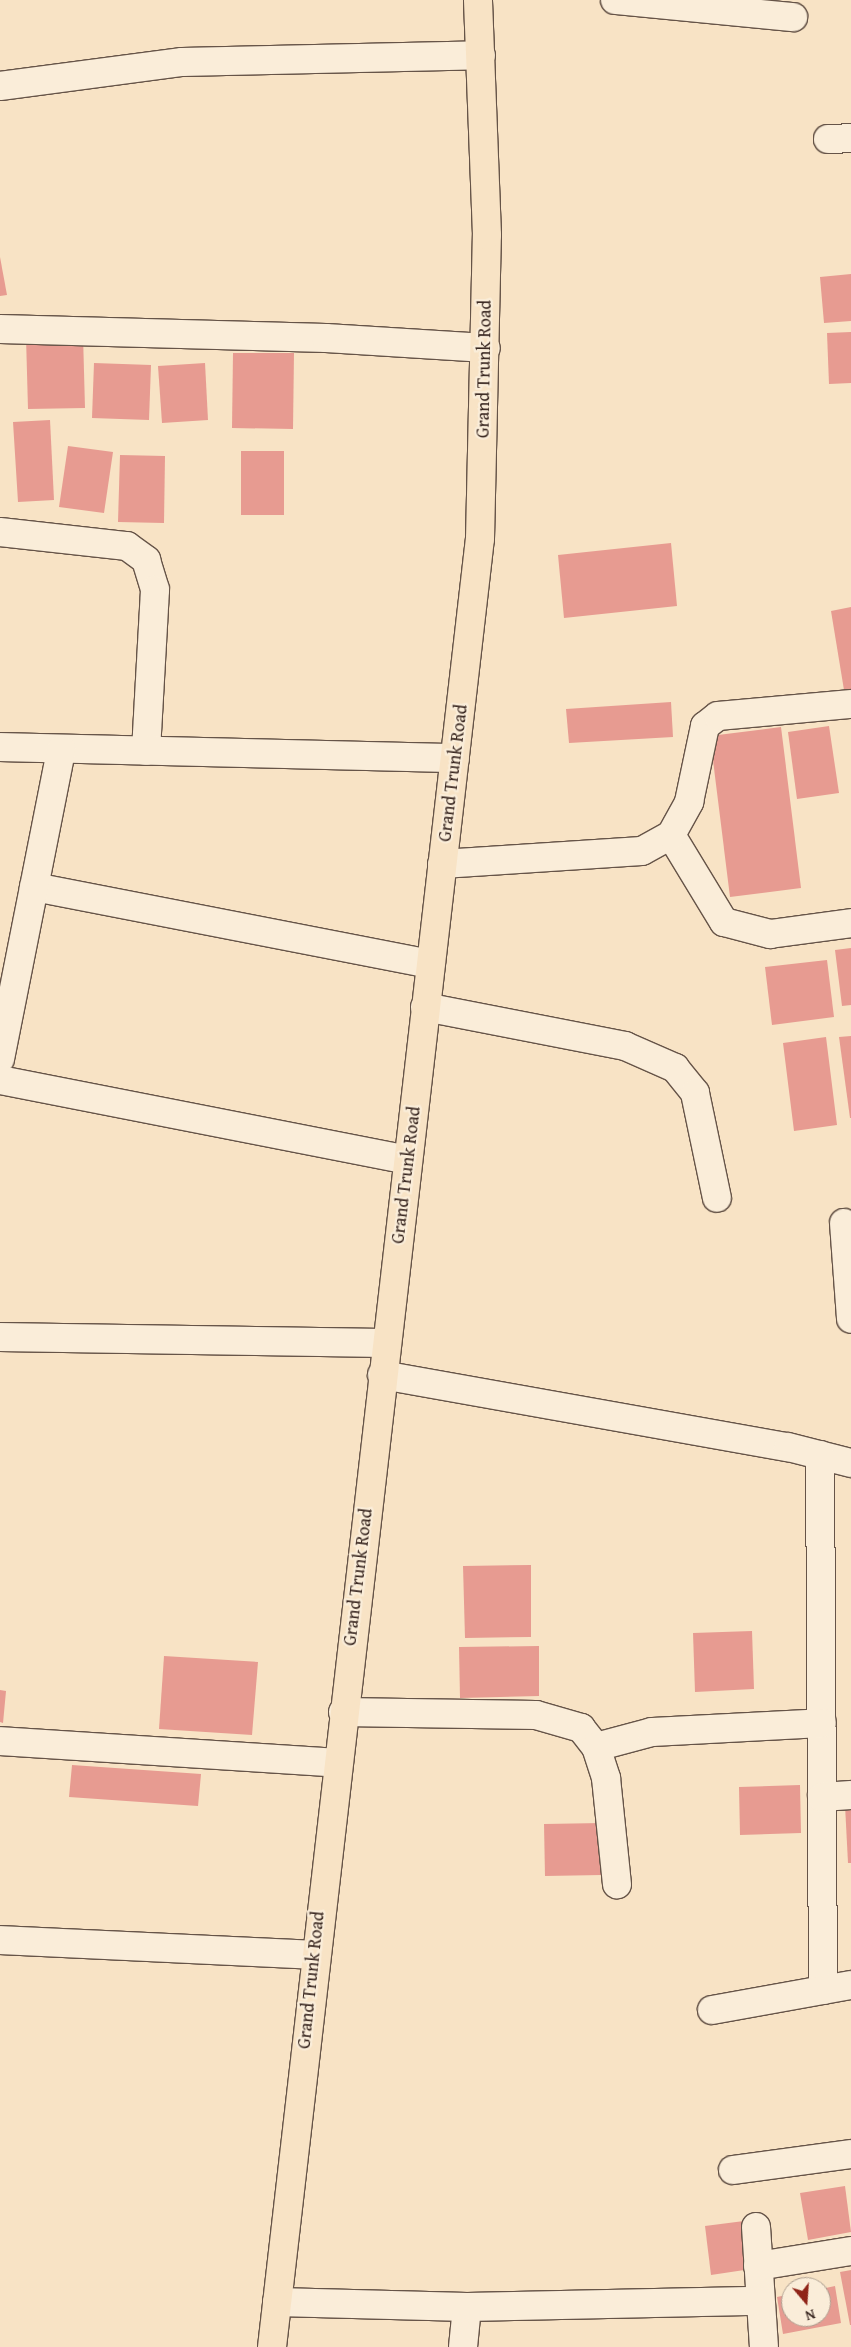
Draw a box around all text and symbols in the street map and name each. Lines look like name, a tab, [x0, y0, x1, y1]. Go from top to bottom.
street label: Grand Trunk Road	[472, 300, 496, 438]
street label: Grand Trunk Road	[434, 703, 472, 843]
street label: Grand Trunk Road	[387, 1105, 425, 1245]
street label: Grand Trunk Road	[339, 1507, 377, 1647]
street label: Grand Trunk Road	[293, 1910, 329, 2050]
north arrow	[781, 2277, 831, 2327]
text: N	[803, 2304, 818, 2326]

